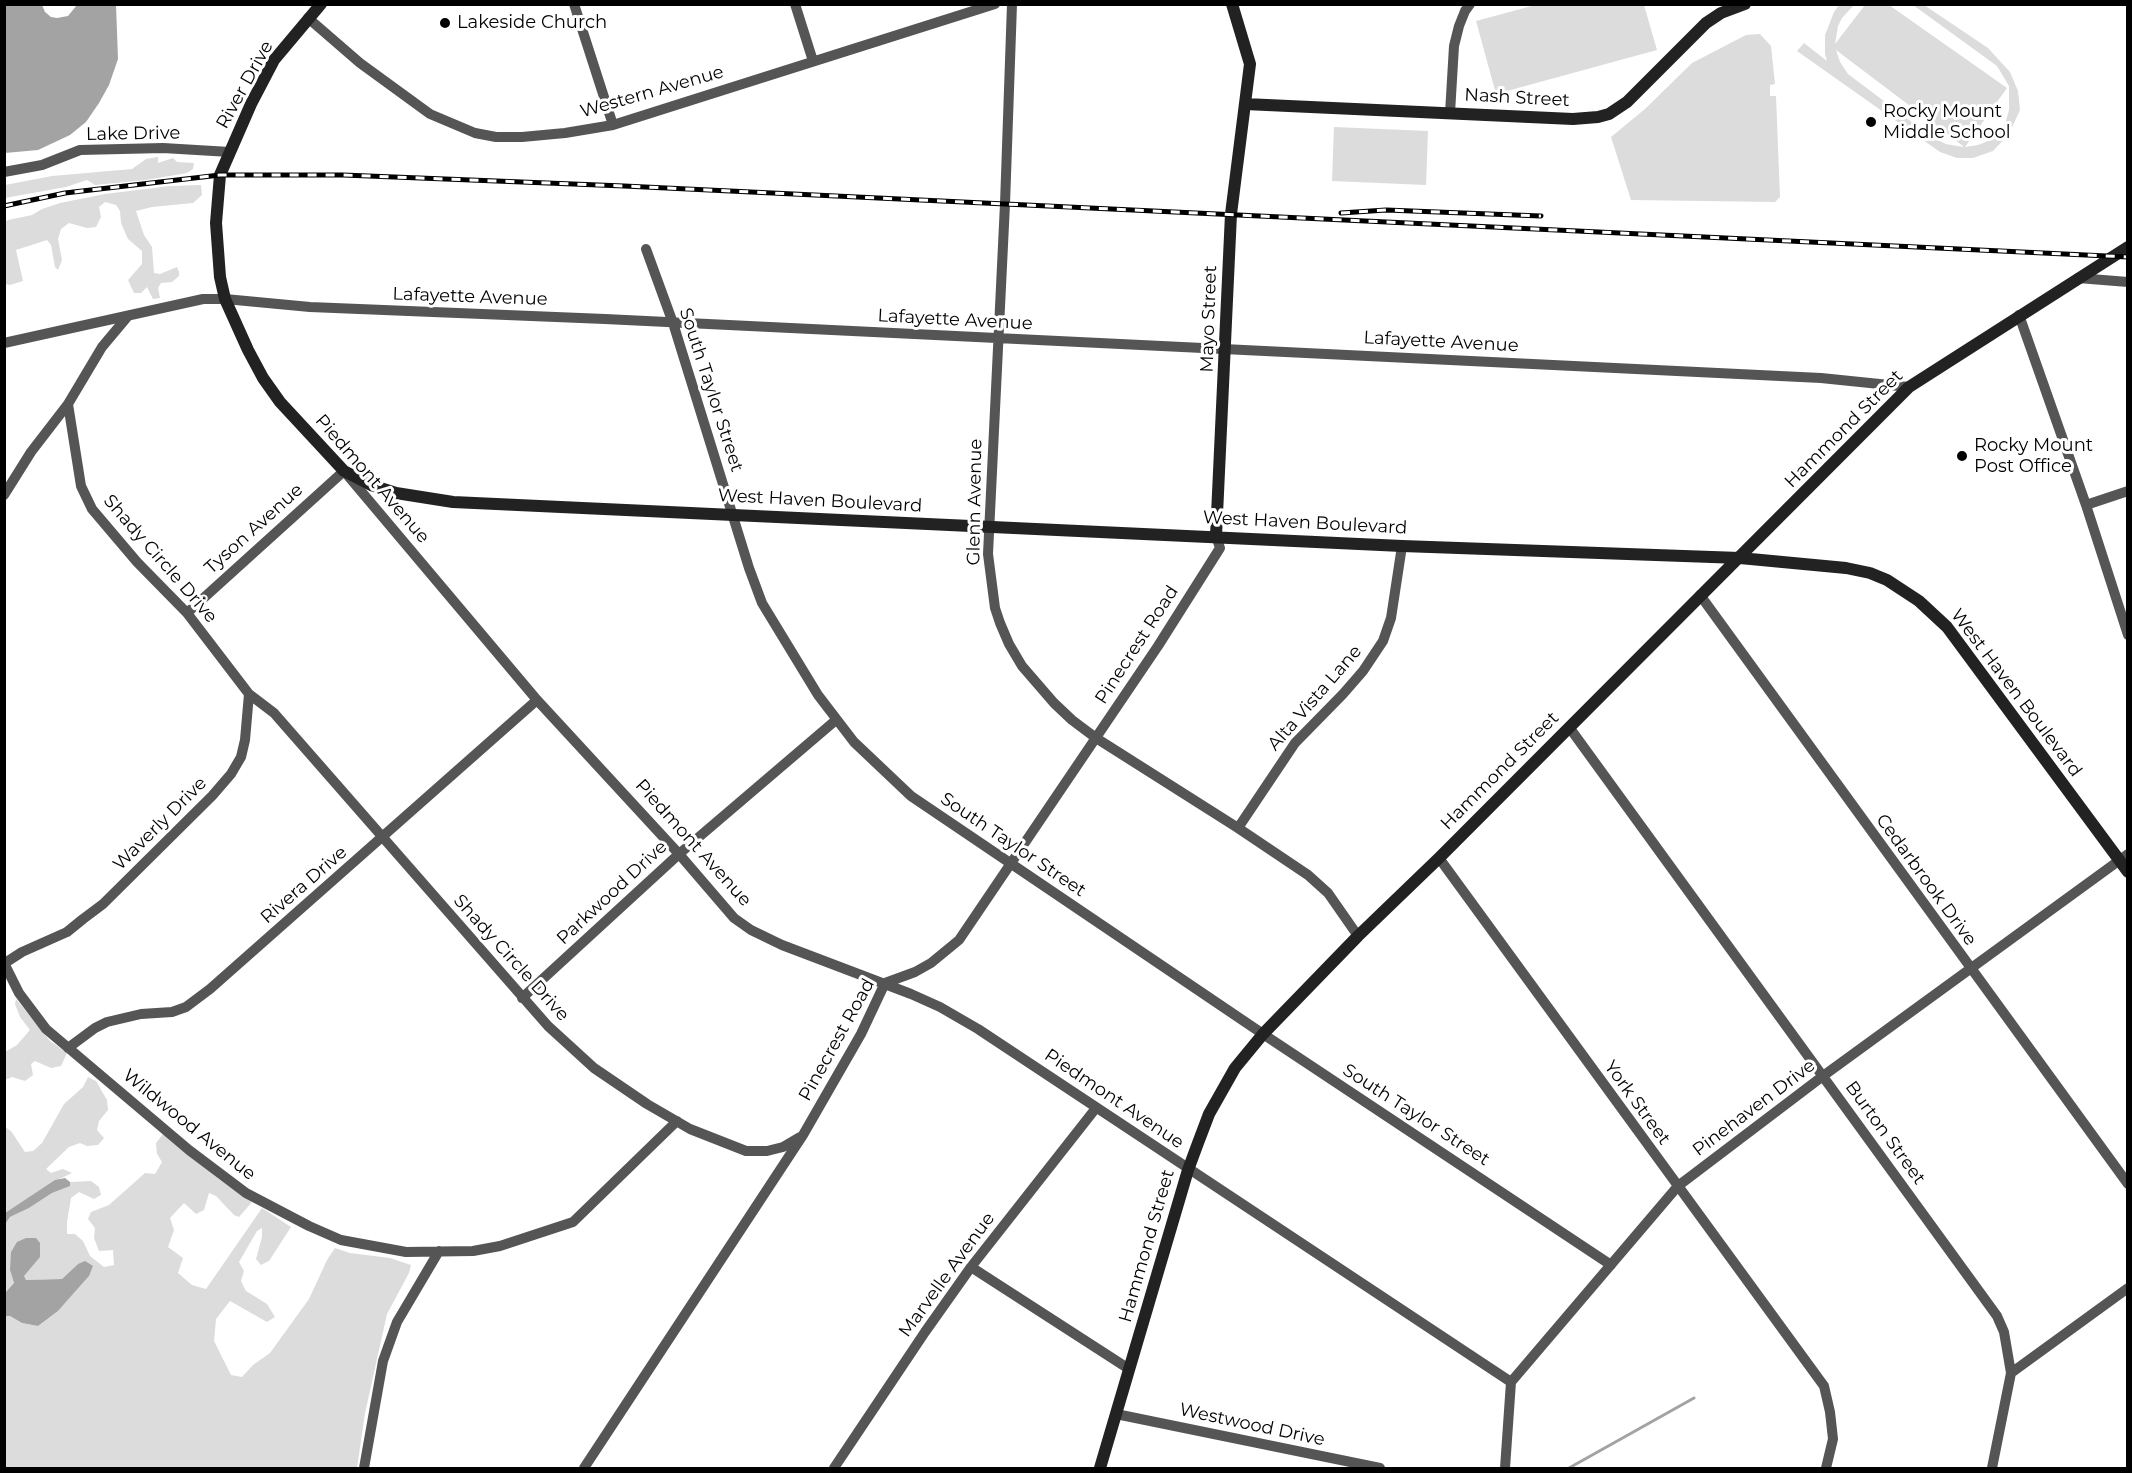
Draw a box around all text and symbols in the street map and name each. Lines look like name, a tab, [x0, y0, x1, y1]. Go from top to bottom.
place label: Lakeside Church	[457, 12, 607, 34]
marker: Lakeside Church	[438, 16, 452, 30]
street label: River Drive	[212, 37, 278, 133]
street label: Western Avenue	[578, 61, 726, 123]
street label: Nash Street	[1464, 84, 1570, 112]
place label: Rocky Mount Middle School	[1883, 101, 2011, 144]
marker: Rocky Mount Middle School	[1864, 115, 1878, 129]
street label: Lake Drive	[86, 122, 180, 146]
street label: Mayo Street	[1196, 265, 1222, 373]
street label: Lafayette Avenue	[392, 283, 548, 311]
street label: South Taylor Street	[674, 305, 748, 475]
street label: Lafayette Avenue	[877, 305, 1033, 335]
street label: Lafayette Avenue	[1363, 327, 1519, 357]
street label: Hammond Street	[1780, 365, 1908, 493]
street label: Piedmont Avenue	[310, 410, 434, 548]
place label: Rocky Mount Post Office	[1974, 435, 2093, 478]
street label: Glenn Avenue	[963, 439, 987, 565]
marker: Rocky Mount Post Office	[1955, 449, 1969, 463]
street label: Tyson Avenue	[200, 479, 308, 579]
street label: West Haven Boulevard	[717, 485, 923, 517]
street label: Shady Circle Drive	[99, 491, 221, 627]
street label: West Haven Boulevard	[1202, 507, 1408, 539]
street label: Pinecrest Road	[1091, 582, 1183, 708]
street label: West Haven Boulevard	[1946, 605, 2086, 781]
street label: Alta Vista Lane	[1263, 641, 1367, 755]
street label: Hammond Street	[1436, 707, 1564, 835]
street label: Waverly Drive	[109, 773, 211, 875]
street label: Piedmont Avenue	[630, 775, 756, 911]
street label: South Taylor Street	[936, 788, 1090, 902]
street label: Cedarbrook Drive	[1871, 810, 1981, 950]
street label: Parkwood Drive	[552, 836, 672, 950]
street label: Rivera Drive	[256, 842, 352, 928]
street label: Shady Circle Drive	[449, 890, 573, 1026]
street label: Pinecrest Road	[794, 975, 880, 1105]
street label: Piedmont Avenue	[1040, 1044, 1188, 1154]
street label: Pinehaven Drive	[1688, 1055, 1820, 1161]
street label: York Street	[1599, 1057, 1675, 1149]
street label: South Taylor Street	[1338, 1059, 1494, 1171]
street label: Wildwood Avenue	[118, 1065, 260, 1185]
street label: Burton Street	[1840, 1077, 1930, 1189]
street label: Hammond Street	[1115, 1167, 1179, 1325]
street label: Marvelle Avenue	[895, 1208, 999, 1342]
street label: Westwood Drive	[1177, 1399, 1327, 1451]

